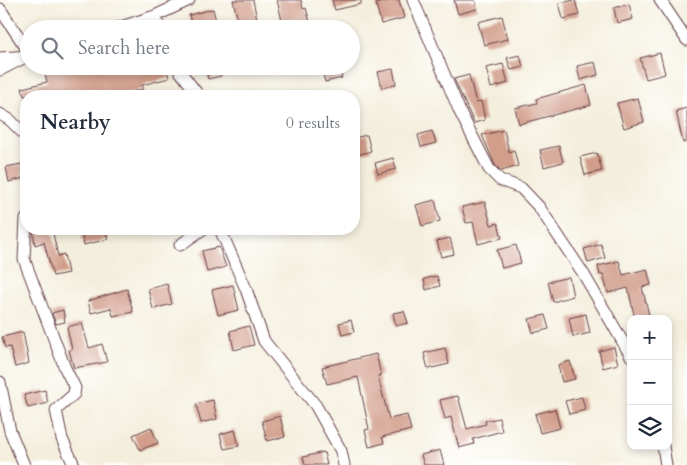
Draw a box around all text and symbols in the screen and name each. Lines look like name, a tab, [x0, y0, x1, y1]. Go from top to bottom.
search box	[20, 20, 360, 75]
icon: search	[38, 34, 66, 62]
text: Search here	[78, 35, 170, 61]
text: Nearby	[40, 108, 111, 137]
text: 0 results	[286, 112, 340, 134]
map controls	[627, 315, 672, 450]
button: +	[627, 315, 672, 360]
button: −	[627, 360, 672, 405]
button: layers	[627, 405, 672, 450]

